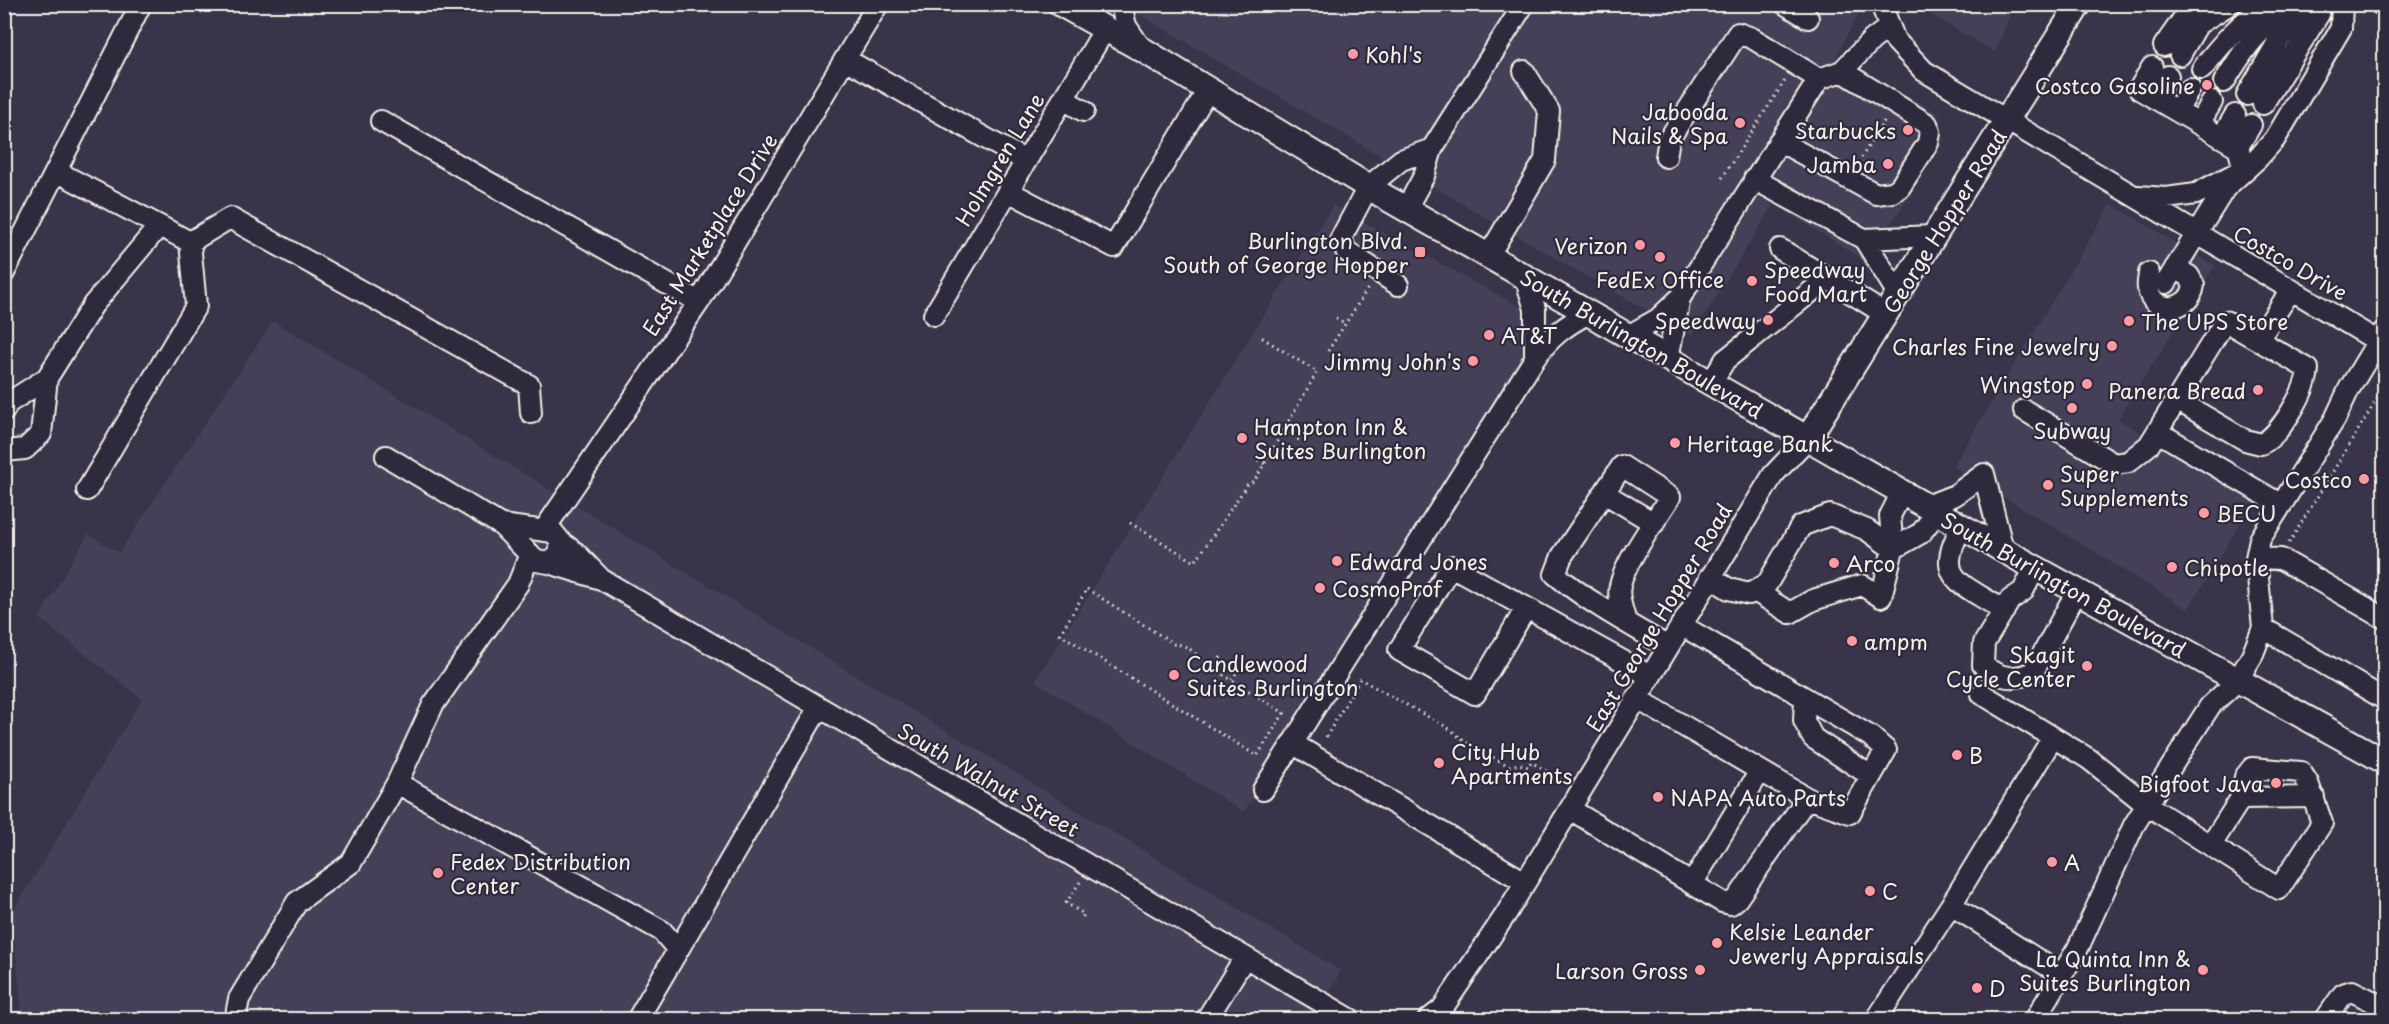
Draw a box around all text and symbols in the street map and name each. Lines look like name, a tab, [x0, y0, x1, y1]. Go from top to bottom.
place label: Kohl's	[1365, 38, 1422, 70]
marker: Kohl's	[1346, 47, 1360, 61]
place label: Costco Gasoline	[2035, 69, 2195, 101]
marker: Costco Gasoline	[2200, 78, 2214, 92]
street label: Holmgren Lane	[946, 86, 1052, 232]
place label: Jabooda Nails & Spa	[1611, 95, 1728, 151]
place label: Starbucks	[1794, 114, 1896, 146]
marker: Jabooda Nails & Spa	[1733, 116, 1747, 130]
street label: George Hopper Road	[1874, 123, 2014, 319]
marker: Starbucks	[1901, 123, 1915, 137]
street label: East Marketplace Drive	[634, 126, 784, 342]
place label: Jamba	[1807, 148, 1876, 180]
marker: Jamba	[1881, 157, 1895, 171]
street label: Costco Drive	[2228, 216, 2354, 308]
place label: Burlington Blvd. South of George Hopper	[1163, 224, 1408, 280]
place label: Verizon	[1554, 229, 1628, 261]
marker: Verizon	[1633, 238, 1647, 252]
marker: Burlington Blvd. South of George Hopper	[1413, 245, 1427, 259]
marker: FedEx Office	[1653, 250, 1667, 264]
place label: Speedway Food Mart	[1764, 253, 1867, 309]
street label: South Burlington Boulevard	[1515, 260, 1769, 426]
place label: FedEx Office	[1596, 263, 1724, 295]
marker: Speedway Food Mart	[1745, 274, 1759, 288]
place label: Speedway	[1655, 304, 1756, 336]
place label: The UPS Store	[2141, 305, 2288, 337]
marker: Speedway	[1761, 313, 1775, 327]
marker: The UPS Store	[2122, 314, 2136, 328]
place label: AT&T	[1501, 319, 1558, 351]
marker: AT&T	[1482, 328, 1496, 342]
place label: Charles Fine Jewelry	[1892, 330, 2100, 362]
marker: Charles Fine Jewelry	[2105, 339, 2119, 353]
place label: Jimmy John's	[1324, 345, 1461, 377]
marker: Jimmy John's	[1466, 354, 1480, 368]
place label: Wingstop	[1980, 368, 2075, 400]
place label: Panera Bread	[2108, 374, 2246, 406]
marker: Wingstop	[2080, 377, 2094, 391]
marker: Panera Bread	[2251, 383, 2265, 397]
marker: Subway	[2065, 401, 2079, 415]
place label: Hampton Inn & Suites Burlington	[1254, 410, 1426, 466]
place label: Subway	[2033, 414, 2111, 446]
place label: Heritage Bank	[1687, 427, 1833, 459]
marker: Hampton Inn & Suites Burlington	[1235, 431, 1249, 445]
marker: Heritage Bank	[1668, 436, 1682, 450]
place label: Super Supplements	[2060, 457, 2188, 513]
place label: Costco	[2285, 463, 2352, 495]
marker: Costco	[2357, 472, 2371, 486]
marker: Super Supplements	[2041, 478, 2055, 492]
street label: East George Hopper Road	[1577, 497, 1739, 737]
place label: BECU	[2216, 497, 2276, 529]
street label: South Burlington Boulevard	[1936, 503, 2192, 665]
marker: BECU	[2197, 506, 2211, 520]
place label: Edward Jones	[1349, 545, 1487, 577]
place label: Arco	[1846, 547, 1895, 579]
place label: Chipotle	[2184, 551, 2269, 583]
marker: Edward Jones	[1330, 554, 1344, 568]
marker: Arco	[1827, 556, 1841, 570]
marker: Chipotle	[2165, 560, 2179, 574]
place label: CosmoProf	[1332, 572, 1443, 604]
marker: CosmoProf	[1313, 581, 1327, 595]
place label: ampm	[1864, 625, 1928, 657]
marker: ampm	[1845, 634, 1859, 648]
place label: Skagit Cycle Center	[1946, 638, 2075, 694]
place label: Candlewood Suites Burlington	[1186, 647, 1358, 703]
marker: Skagit Cycle Center	[2080, 659, 2094, 673]
marker: Candlewood Suites Burlington	[1167, 668, 1181, 682]
street label: South Walnut Street	[892, 714, 1086, 844]
place label: City Hub Apartments	[1451, 735, 1572, 791]
place label: B	[1969, 739, 1983, 771]
marker: B	[1950, 748, 1964, 762]
marker: City Hub Apartments	[1432, 756, 1446, 770]
place label: Bigfoot Java	[2138, 767, 2265, 799]
marker: Bigfoot Java	[2269, 776, 2283, 790]
place label: NAPA Auto Parts	[1670, 781, 1846, 813]
marker: NAPA Auto Parts	[1651, 790, 1665, 804]
place label: Fedex Distribution Center	[450, 845, 631, 901]
place label: A	[2064, 846, 2080, 878]
marker: A	[2045, 855, 2059, 869]
marker: Fedex Distribution Center	[431, 866, 445, 880]
place label: C	[1882, 875, 1898, 907]
marker: C	[1863, 884, 1877, 898]
place label: Kelsie Leander Jewerly Appraisals	[1729, 915, 1924, 971]
marker: Kelsie Leander Jewerly Appraisals	[1710, 936, 1724, 950]
place label: La Quinta Inn & Suites Burlington	[2019, 942, 2191, 998]
place label: Larson Gross	[1555, 954, 1688, 986]
marker: Larson Gross	[1693, 963, 1707, 977]
marker: La Quinta Inn & Suites Burlington	[2196, 963, 2210, 977]
place label: D	[1989, 972, 2006, 1004]
marker: D	[1970, 981, 1984, 995]

